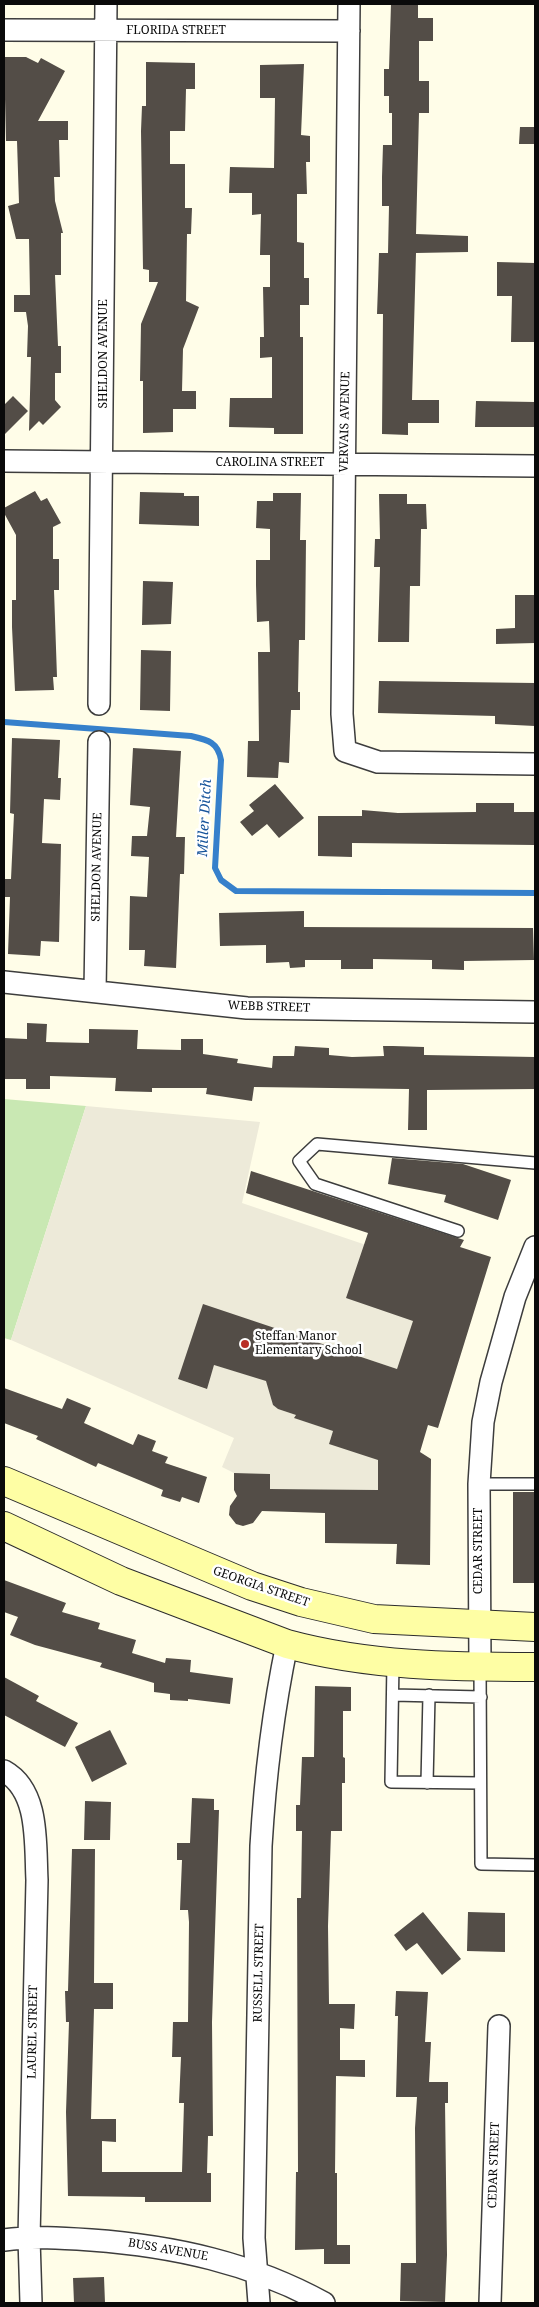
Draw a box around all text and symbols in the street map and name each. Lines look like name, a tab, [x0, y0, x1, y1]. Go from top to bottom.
street label: FLORIDA STREET	[126, 24, 226, 38]
street label: SHELDON AVENUE	[97, 299, 111, 409]
street label: VERVAIS AVENUE	[337, 371, 353, 473]
street label: CAROLINA STREET	[216, 456, 324, 470]
water label: Miller Ditch	[195, 779, 215, 857]
street label: SHELDON AVENUE	[89, 812, 105, 922]
street label: WEBB STREET	[227, 998, 311, 1016]
place label: Steffan Manor Elementary School	[255, 1330, 362, 1358]
marker: Steffan Manor Elementary School	[239, 1338, 251, 1350]
street label: CEDAR STREET	[472, 1508, 486, 1594]
street label: GEORGIA STREET	[211, 1564, 311, 1610]
street label: RUSSELL STREET	[251, 1923, 267, 2023]
street label: LAUREL STREET	[25, 1985, 41, 2079]
street label: CEDAR STREET	[485, 2121, 503, 2209]
street label: BUSS AVENUE	[127, 2236, 209, 2264]

